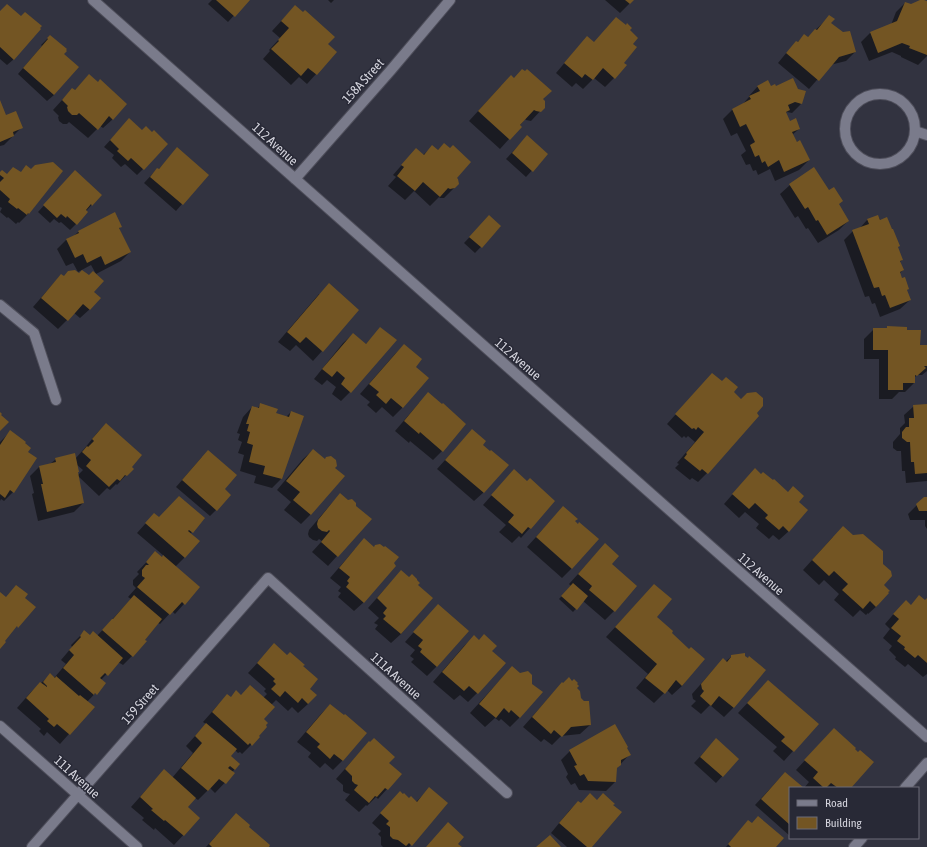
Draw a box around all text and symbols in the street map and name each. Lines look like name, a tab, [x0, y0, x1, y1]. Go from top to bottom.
street label: 158A Street	[339, 55, 387, 106]
street label: 112 Avenue	[249, 120, 301, 168]
street label: 112 Avenue	[492, 335, 544, 383]
street label: 112 Avenue	[735, 550, 787, 598]
street label: 111A Avenue	[368, 650, 424, 703]
street label: 159 Street	[118, 681, 162, 727]
street label: 111 Avenue	[51, 753, 103, 801]
legend	[789, 787, 919, 839]
text: Road	[825, 796, 848, 810]
text: Building	[825, 816, 863, 830]

